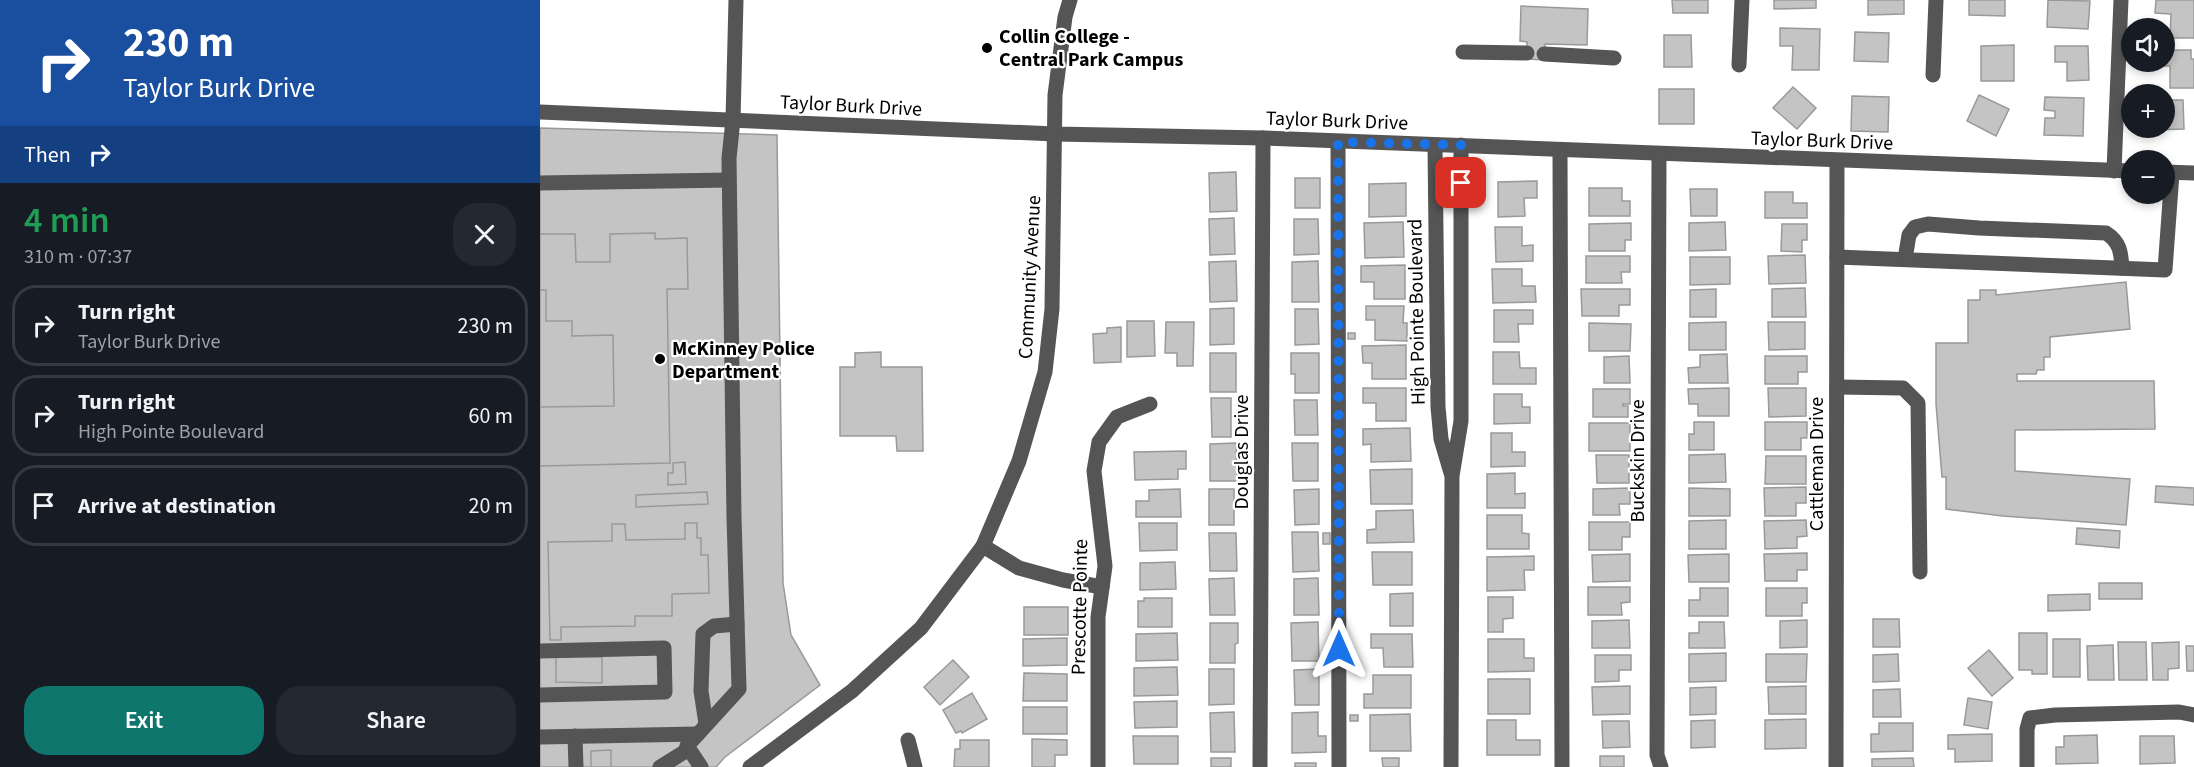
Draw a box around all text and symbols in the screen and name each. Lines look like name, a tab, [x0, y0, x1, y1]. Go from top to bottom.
text: 230 m	[123, 13, 234, 73]
map controls	[2121, 18, 2175, 204]
button: sound	[2121, 18, 2175, 72]
place label: Collin College - Central Park Campus	[999, 23, 1184, 74]
icon: right	[24, 24, 102, 102]
marker: Collin College - Central Park Campus	[980, 41, 994, 55]
text: Taylor Burk Drive	[123, 69, 315, 108]
button: +	[2121, 84, 2175, 138]
street label: Taylor Burk Drive	[779, 88, 923, 124]
street label: Taylor Burk Drive	[1265, 105, 1409, 137]
street label: Taylor Burk Drive	[1750, 125, 1894, 157]
icon: right	[83, 138, 116, 171]
text: Then	[24, 139, 71, 171]
button: −	[2121, 150, 2175, 204]
pin	[1435, 157, 1486, 208]
icon: arrive	[1444, 166, 1477, 199]
street label: Community Avenue	[1012, 194, 1048, 360]
text: 4 min	[24, 195, 110, 246]
button: close	[453, 203, 516, 266]
street label: High Pointe Boulevard	[1401, 219, 1433, 405]
text: 310 m · 07:37	[24, 243, 132, 271]
text: Turn right	[78, 296, 175, 328]
icon: right	[27, 309, 60, 342]
text: 230 m	[458, 310, 513, 342]
text: Taylor Burk Drive	[78, 328, 220, 356]
place label: McKinney Police Department	[672, 335, 815, 386]
marker: McKinney Police Department	[653, 352, 667, 366]
text: Turn right	[78, 386, 175, 418]
street label: Douglas Drive	[1228, 394, 1256, 510]
street label: Cattleman Drive	[1803, 397, 1831, 531]
icon: right	[27, 399, 60, 432]
street label: Buckskin Drive	[1624, 399, 1652, 523]
text: 60 m	[468, 400, 513, 432]
text: High Pointe Boulevard	[78, 418, 264, 446]
icon: arrive	[27, 489, 60, 522]
text: Arrive at destination	[78, 490, 276, 522]
text: 20 m	[468, 490, 513, 522]
street label: Prescotte Pointe	[1065, 539, 1095, 675]
position arrow	[1307, 617, 1371, 681]
button: Exit	[24, 686, 264, 755]
button: Share	[276, 686, 516, 755]

